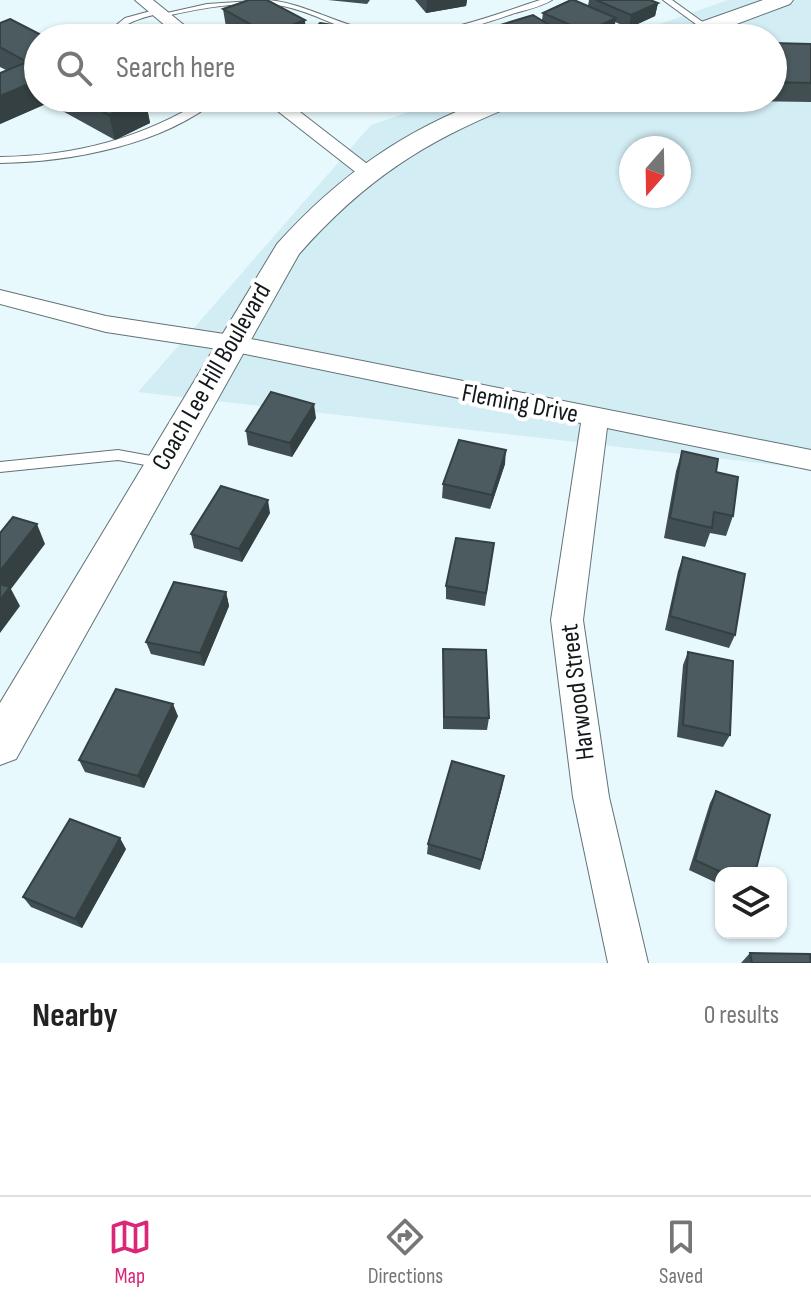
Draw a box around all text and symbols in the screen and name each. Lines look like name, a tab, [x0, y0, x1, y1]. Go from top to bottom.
search box	[24, 24, 787, 112]
icon: search	[52, 46, 96, 90]
text: Search here	[116, 50, 235, 86]
north arrow	[619, 136, 691, 208]
street label: Coach Lee Hill Boulevard	[146, 278, 278, 476]
street label: Fleming Drive	[459, 378, 581, 430]
street label: Harwood Street	[554, 622, 602, 762]
map controls	[715, 867, 787, 939]
button: layers	[715, 867, 787, 939]
text: Nearby	[32, 995, 118, 1036]
text: 0 results	[704, 1000, 779, 1031]
tab: Map	[108, 1215, 152, 1290]
tab: Directions	[368, 1215, 443, 1290]
tab: Saved	[659, 1215, 703, 1290]

